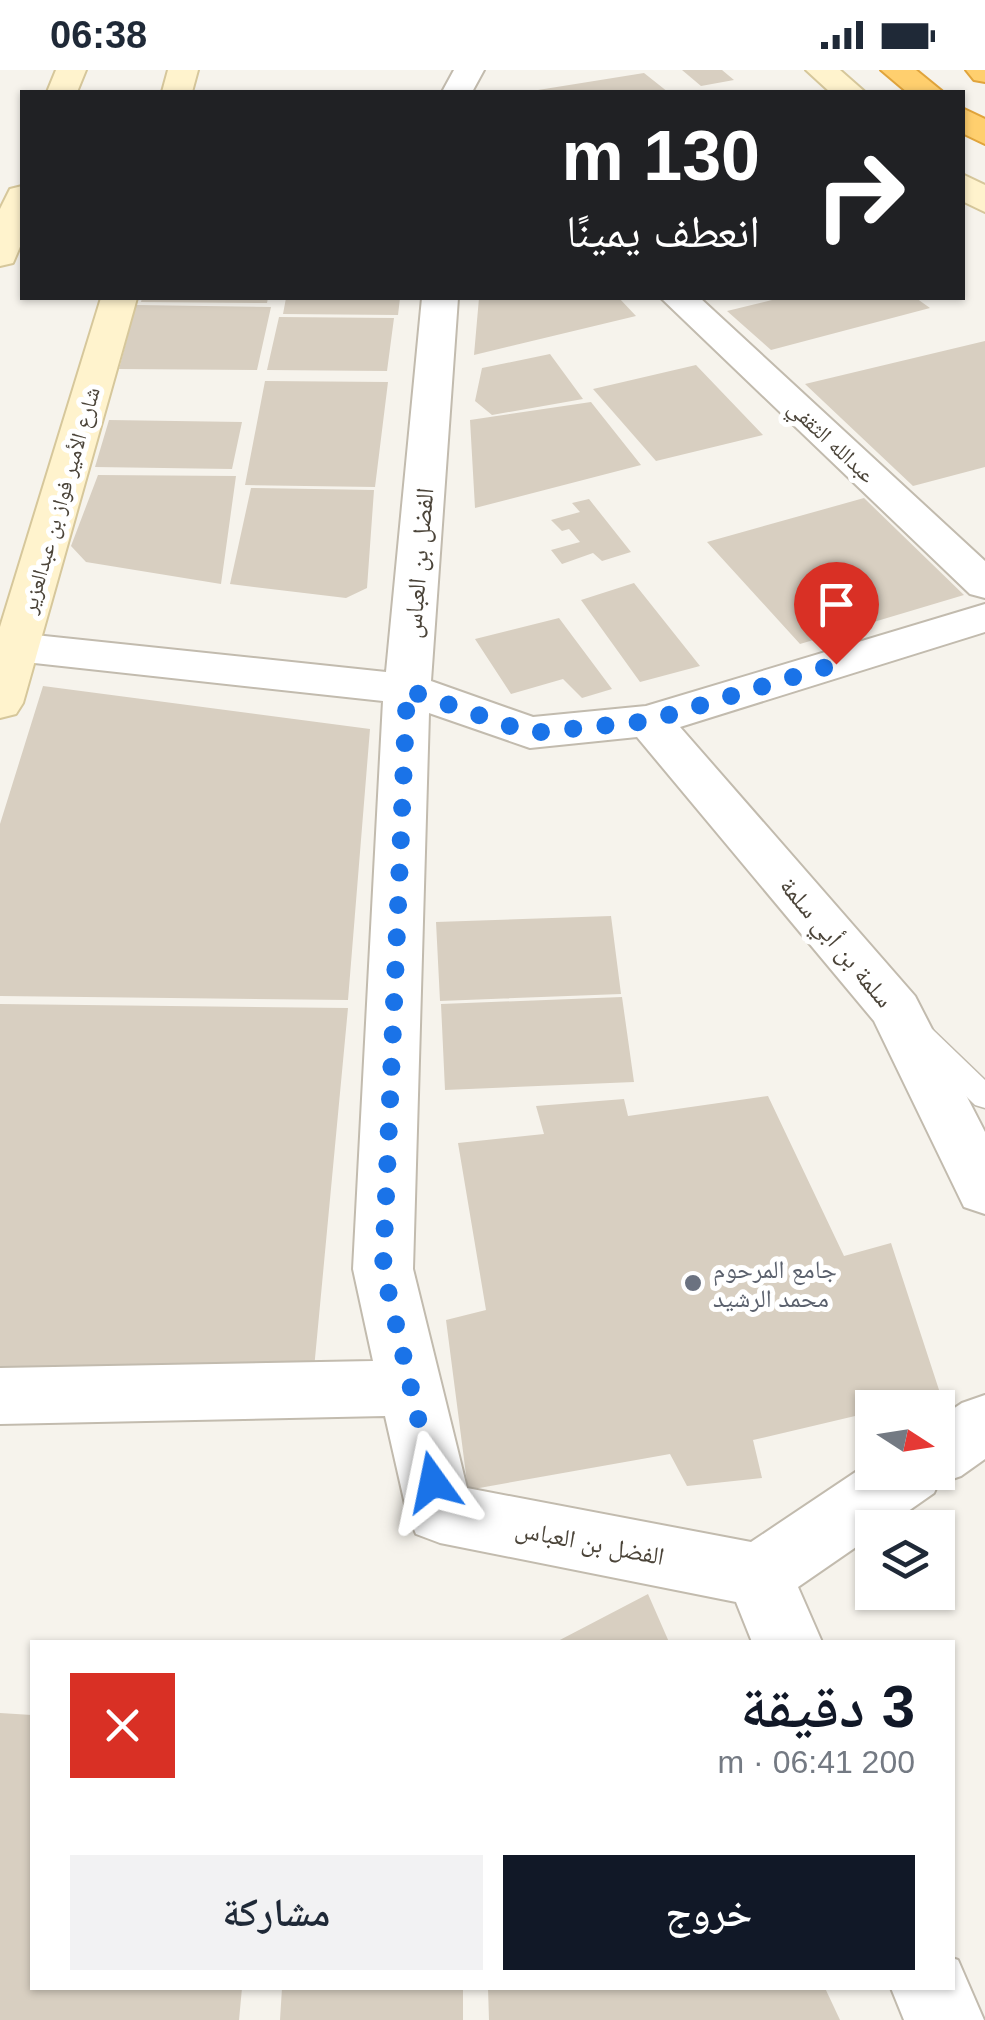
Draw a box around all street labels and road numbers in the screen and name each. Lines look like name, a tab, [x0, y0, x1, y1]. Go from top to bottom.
street label: شارع الأمير فواز بن عبدالعزير	[16, 384, 106, 617]
street label: عبدالله الثقفي	[780, 395, 880, 491]
street label: الفضل بن العباس	[397, 487, 441, 640]
street label: سلمة بن أبي سلمة	[770, 871, 900, 1017]
street label: الفضل بن العباس	[513, 1514, 667, 1572]

